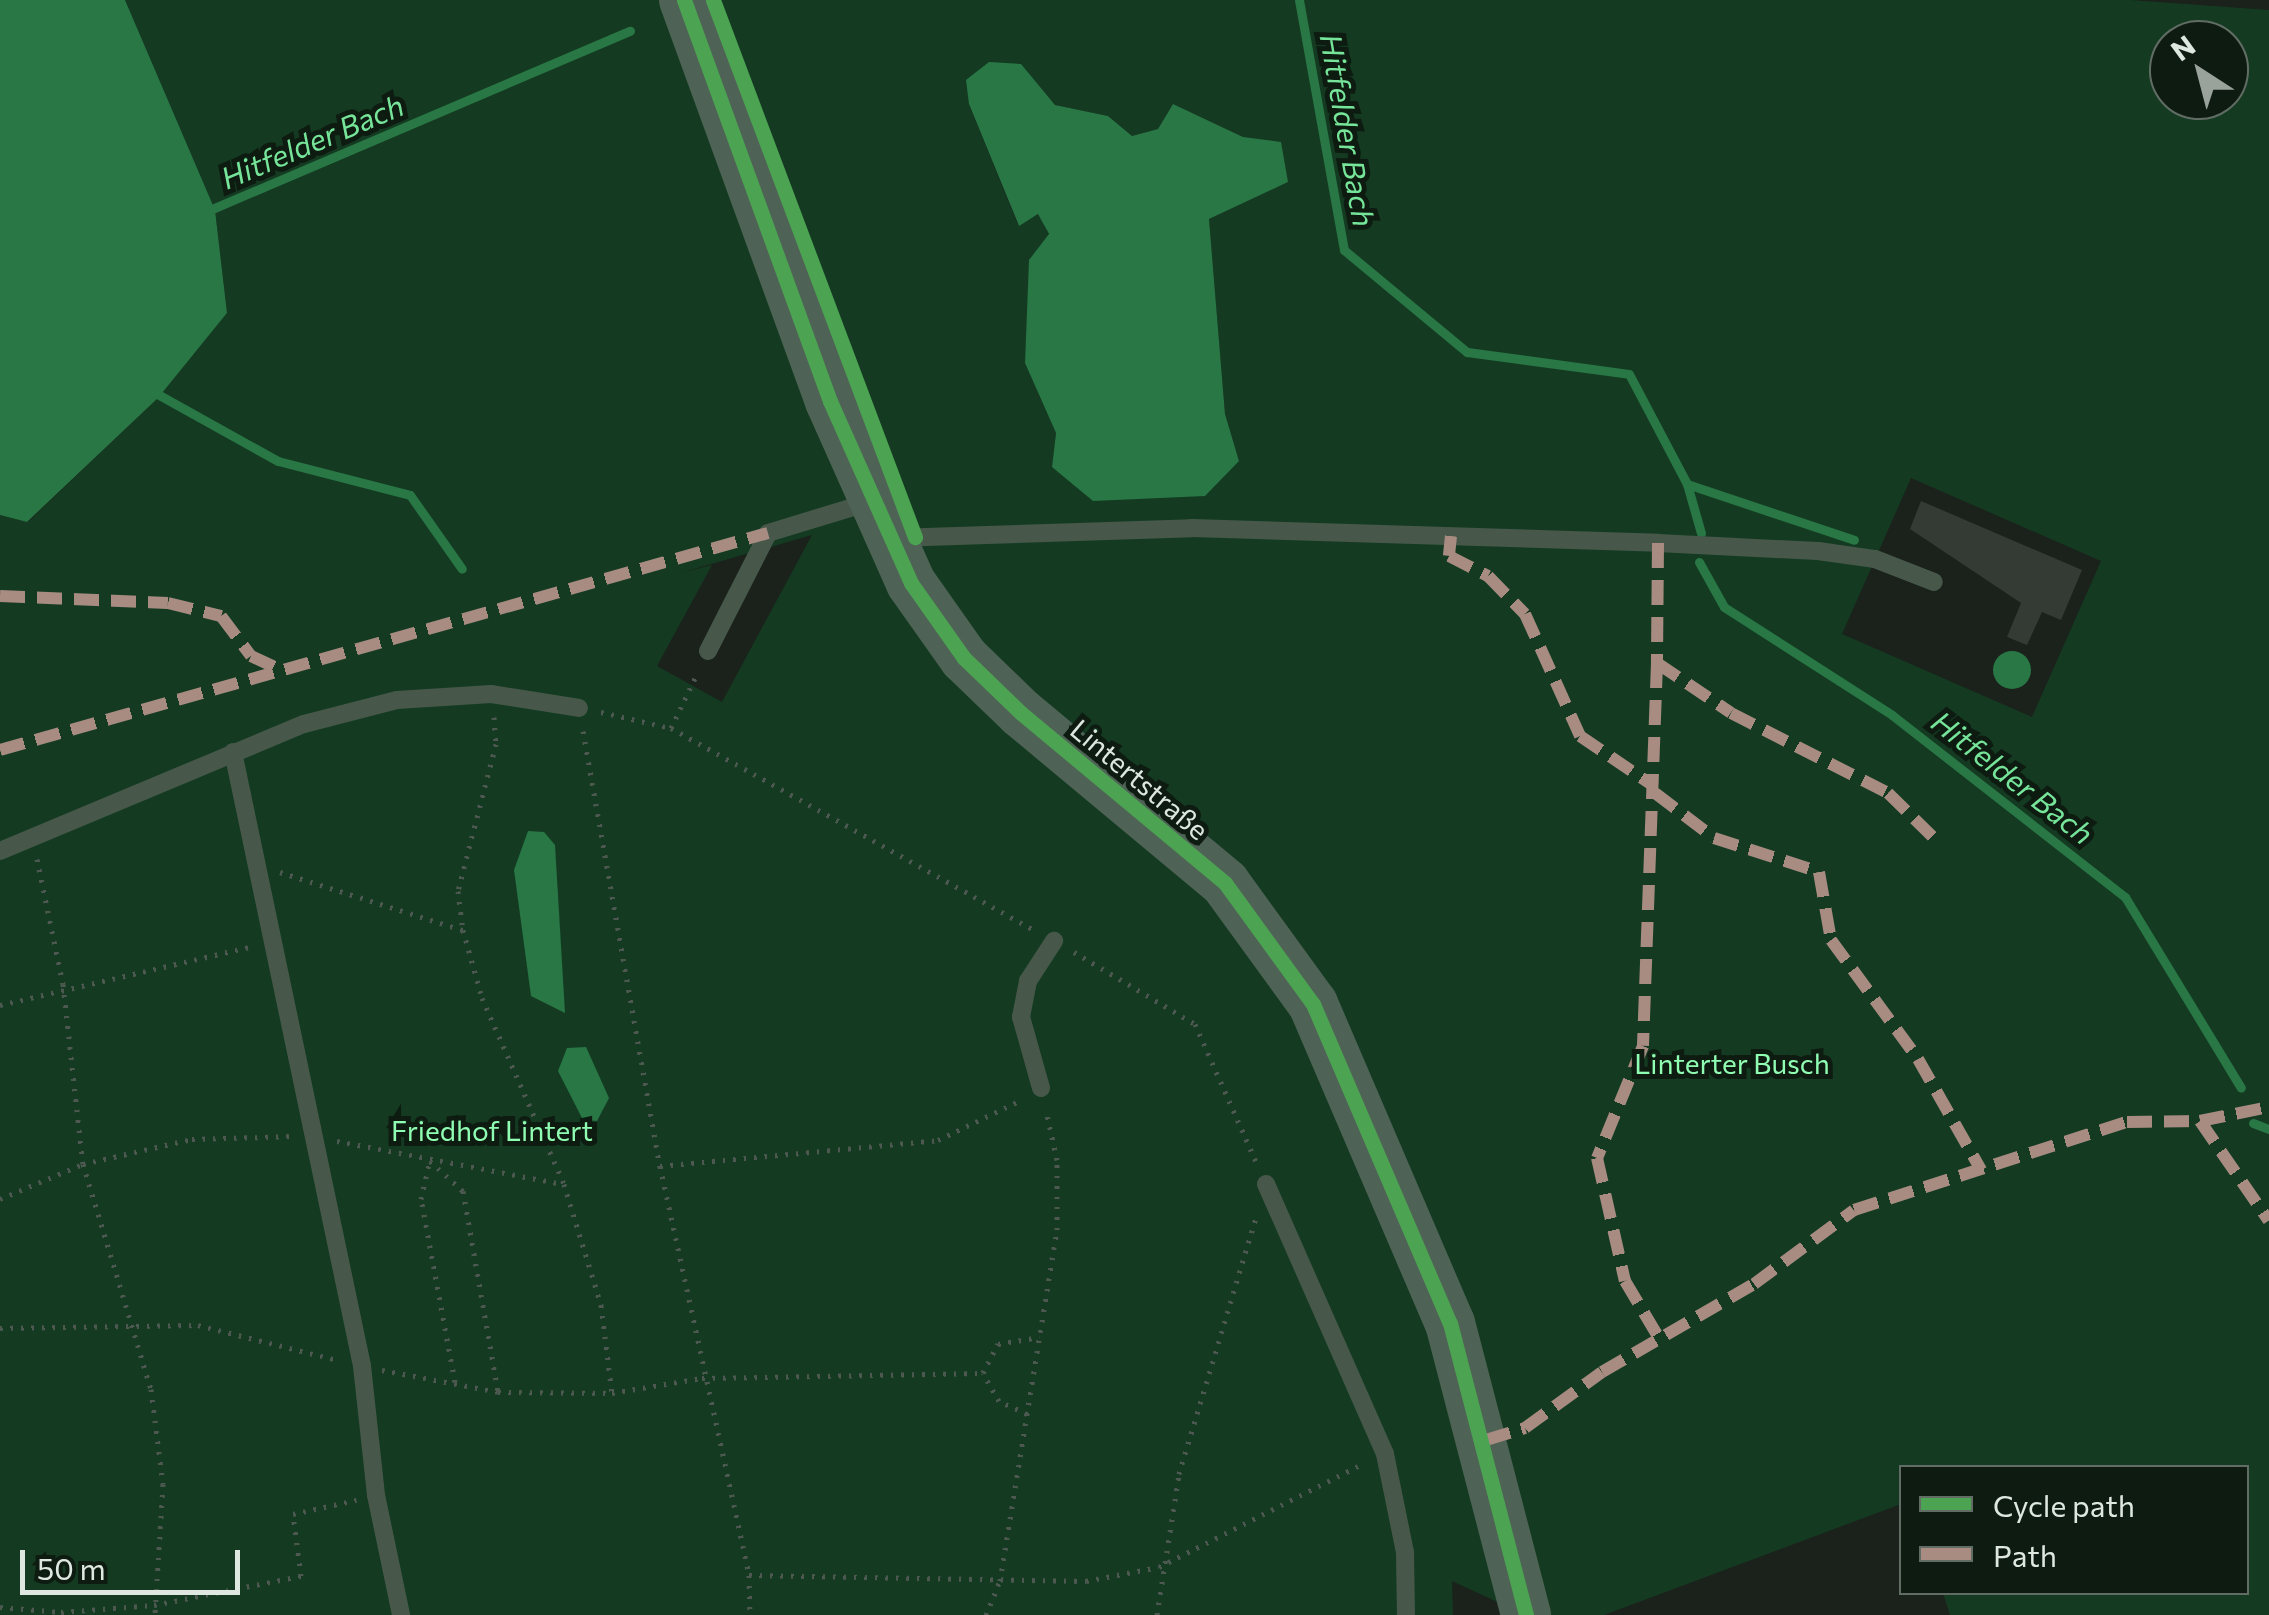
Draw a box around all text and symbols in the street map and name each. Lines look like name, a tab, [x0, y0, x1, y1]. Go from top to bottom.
north arrow	[2149, 20, 2249, 120]
text: N	[2164, 27, 2201, 67]
water label: Hitfelder Bach	[1313, 31, 1383, 229]
water label: Hitfelder Bach	[215, 86, 409, 196]
water label: Hitfelder Bach	[1925, 703, 2101, 851]
street label: Lintertstraße	[1064, 712, 1216, 846]
park label: Linterter Busch	[1634, 1046, 1830, 1080]
park label: Friedhof Lintert	[391, 1113, 593, 1147]
legend	[1899, 1465, 2249, 1595]
text: Cycle path	[1993, 1486, 2135, 1523]
scale bar	[25, 1530, 245, 1592]
text: Path	[1993, 1536, 2057, 1573]
text: 50 m	[37, 1549, 106, 1586]

